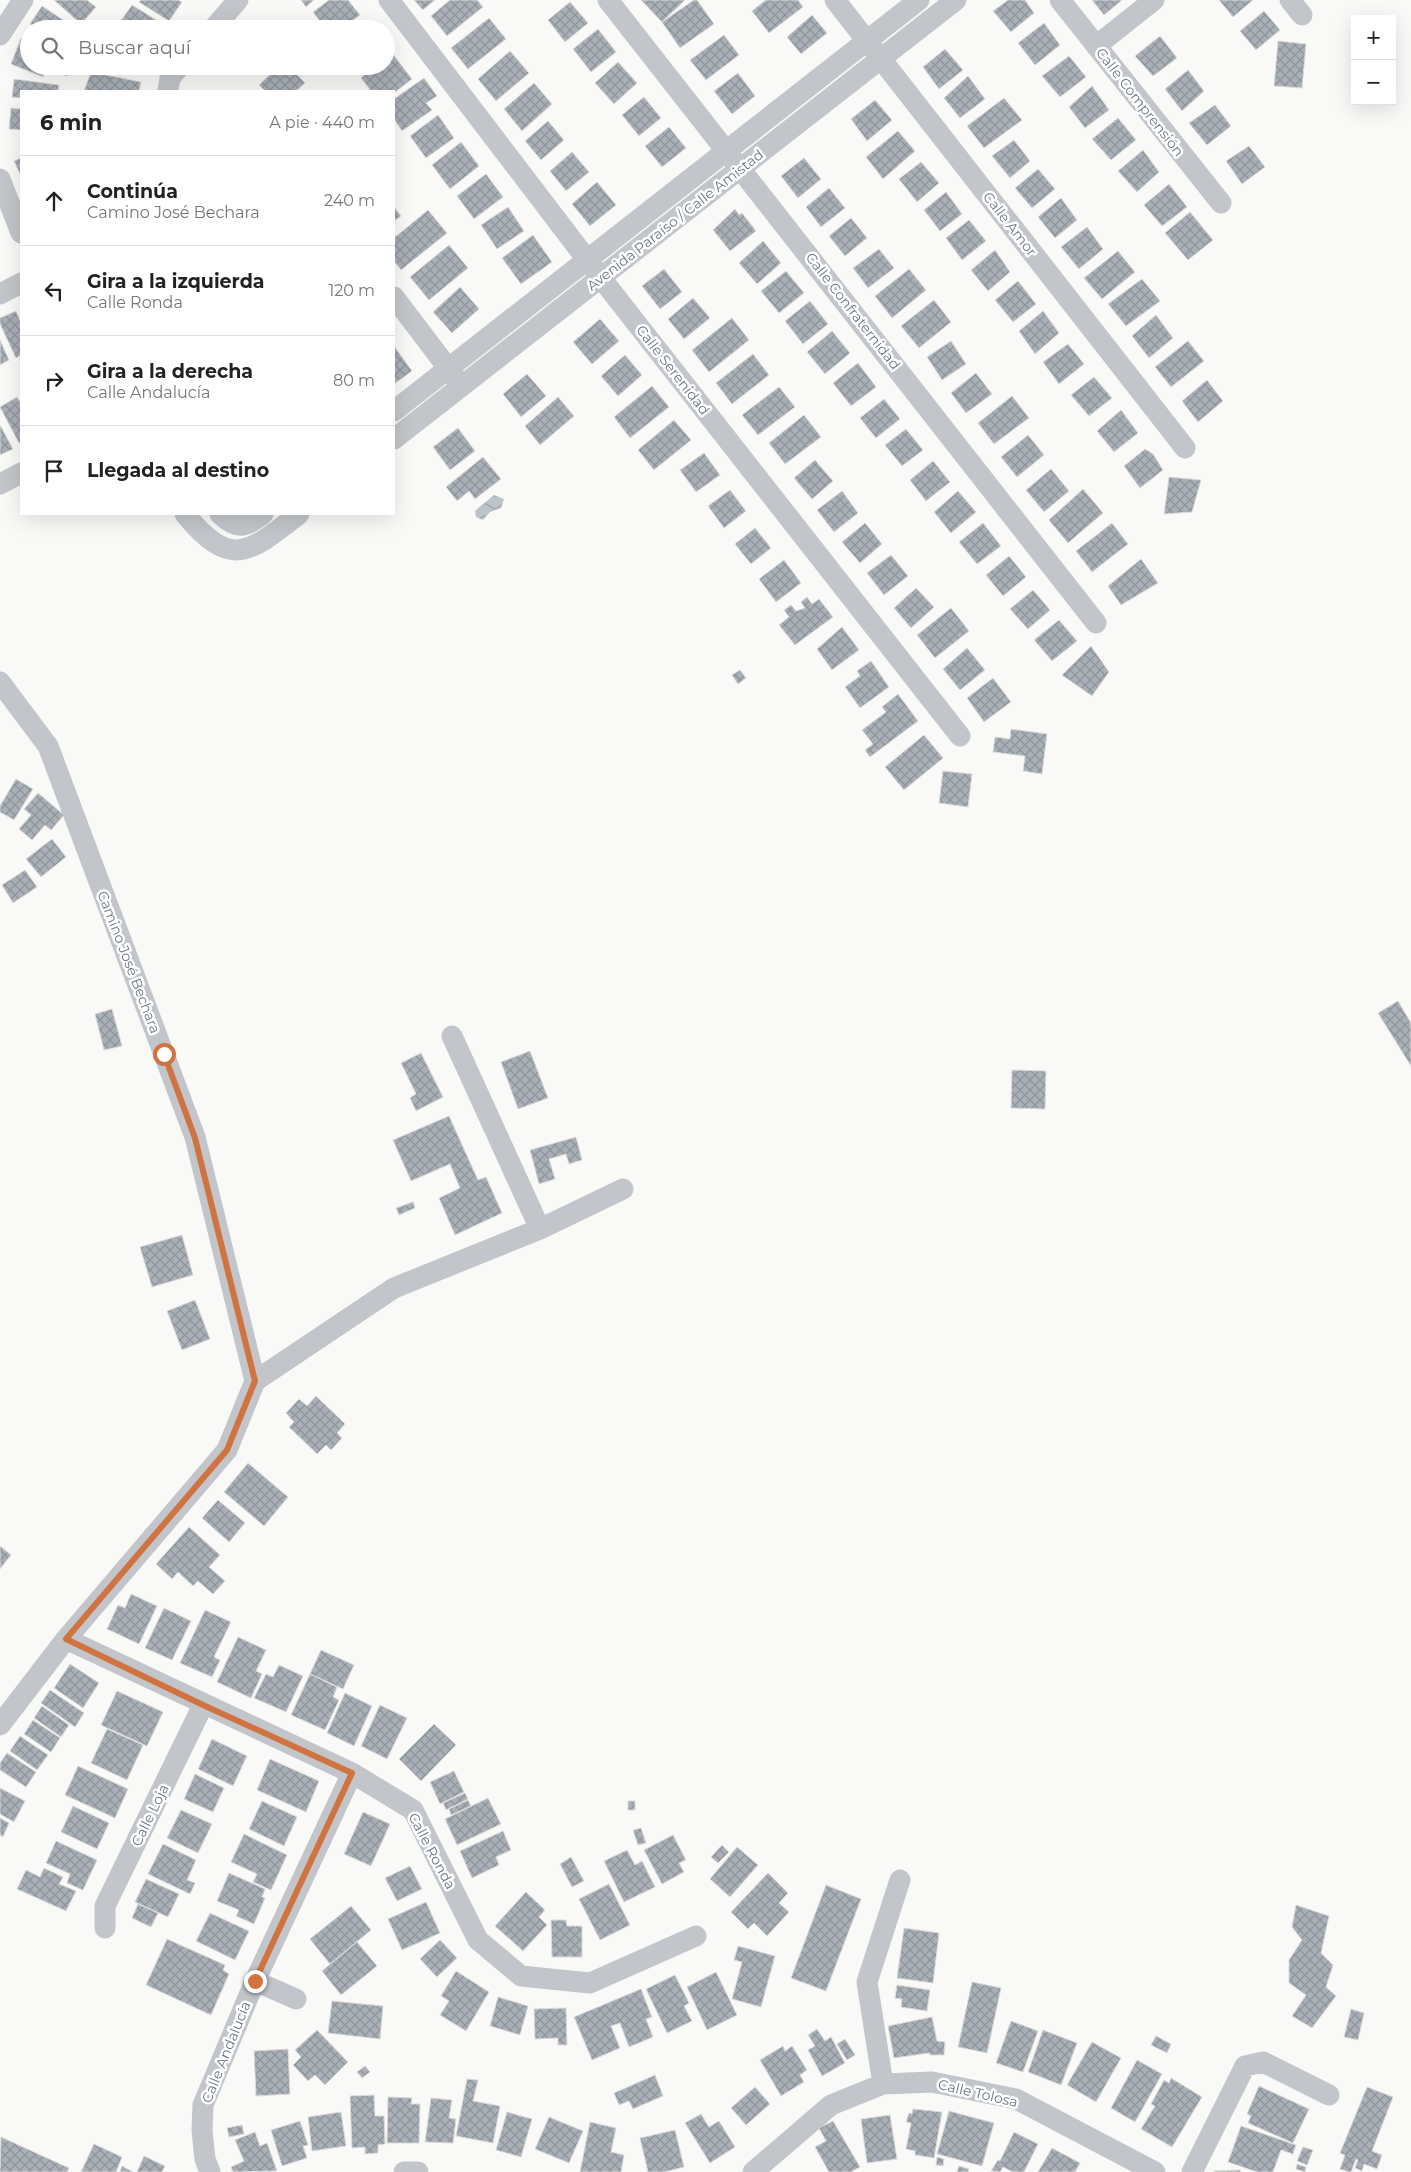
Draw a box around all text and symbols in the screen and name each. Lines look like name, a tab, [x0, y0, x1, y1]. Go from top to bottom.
map controls	[1351, 15, 1396, 105]
button: +	[1351, 15, 1396, 60]
search box	[20, 20, 395, 75]
icon: search	[38, 34, 66, 62]
text: Buscar aquí	[78, 36, 191, 59]
street label: Calle Comprensión	[1092, 44, 1188, 160]
button: −	[1351, 60, 1396, 105]
text: 6 min	[40, 110, 102, 135]
text: A pie · 440 m	[269, 113, 375, 132]
street label: Avenida Paraíso / Calle Amistad	[583, 145, 767, 295]
text: Continúa	[87, 180, 178, 203]
icon: ahead	[40, 187, 68, 215]
street label: Calle Amor	[979, 188, 1041, 260]
text: 240 m	[324, 191, 375, 210]
text: Camino José Bechara	[87, 203, 260, 222]
street label: Calle Confraternidad	[802, 249, 904, 373]
text: Gira a la izquierda	[87, 270, 265, 293]
icon: left	[40, 277, 68, 305]
text: 120 m	[328, 281, 375, 300]
text: Calle Ronda	[87, 293, 183, 312]
street label: Calle Serenidad	[632, 321, 714, 419]
text: Gira a la derecha	[87, 360, 253, 383]
icon: right	[40, 367, 68, 395]
text: 80 m	[333, 371, 375, 390]
text: Calle Andalucía	[87, 383, 210, 402]
icon: arrive	[40, 457, 68, 485]
text: Llegada al destino	[87, 459, 269, 482]
street label: Camino José Bechara	[94, 888, 164, 1036]
route start	[153, 1043, 176, 1066]
street label: Calle Loja	[127, 1781, 173, 1849]
street label: Calle Ronda	[404, 1810, 460, 1892]
route end	[244, 1970, 267, 1993]
street label: Calle Andalucía	[197, 1999, 255, 2105]
street label: Calle Tolosa	[936, 2075, 1020, 2111]

